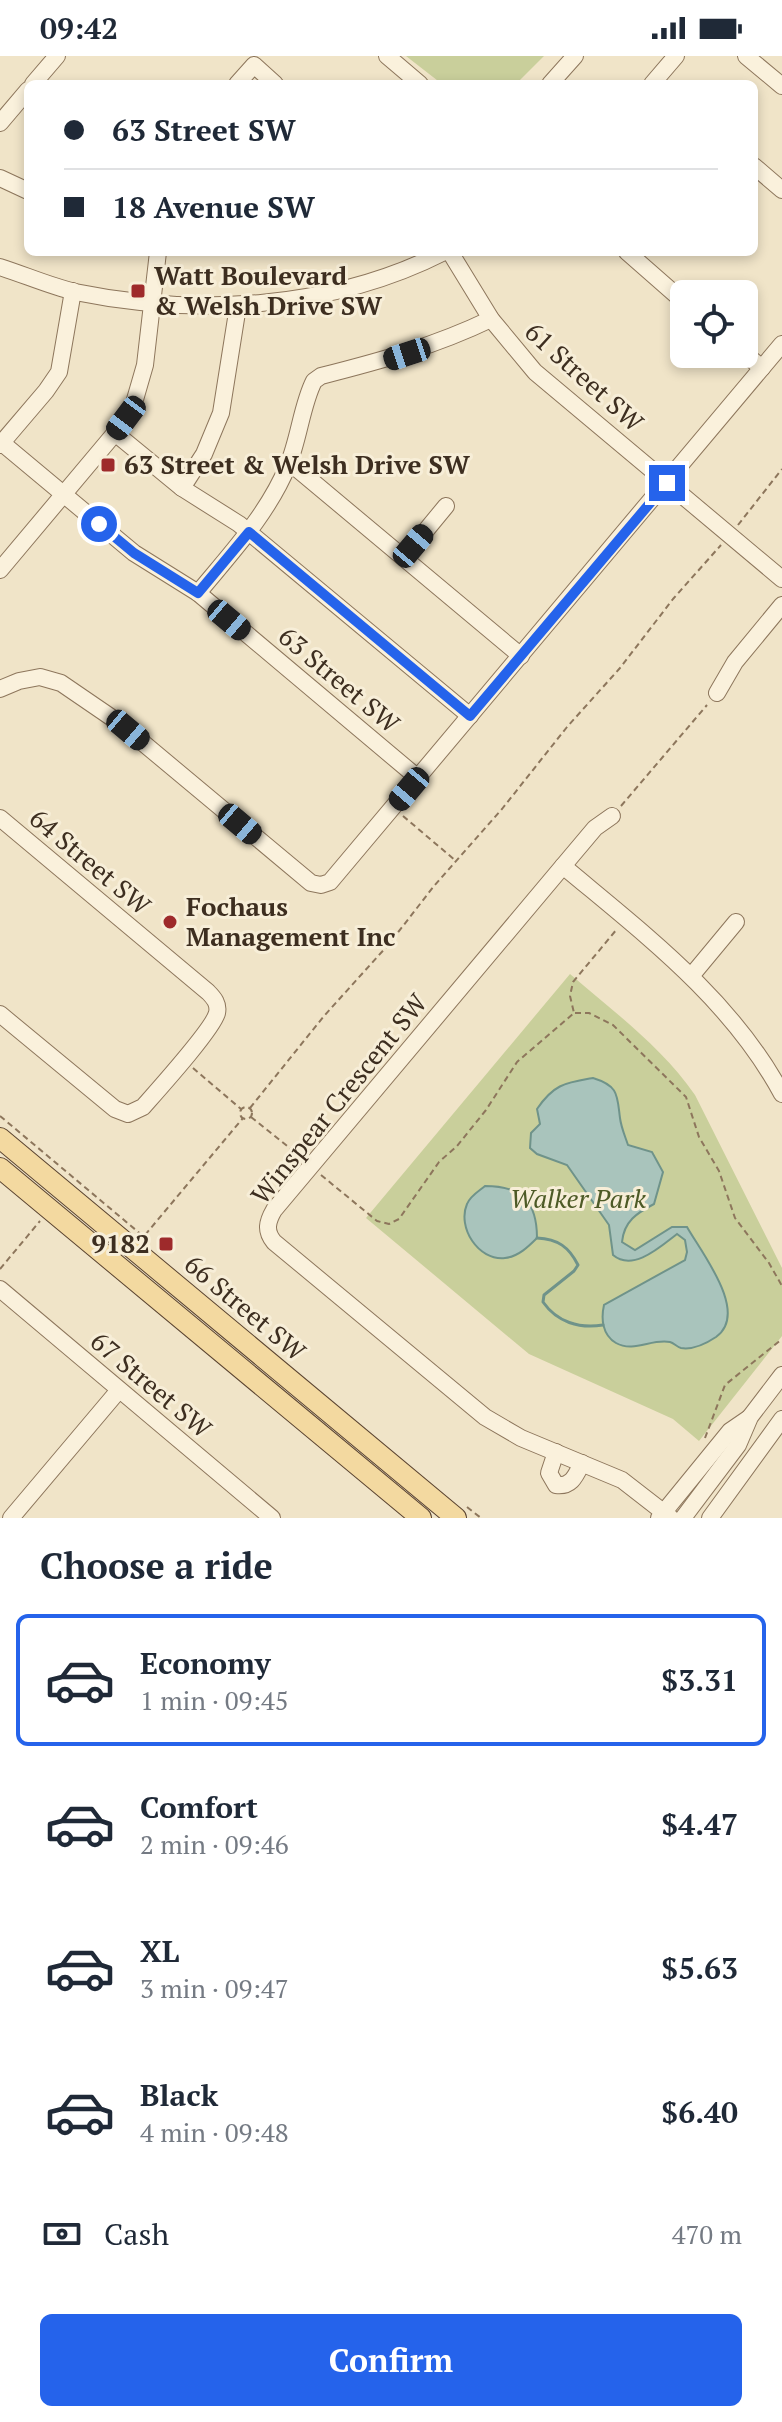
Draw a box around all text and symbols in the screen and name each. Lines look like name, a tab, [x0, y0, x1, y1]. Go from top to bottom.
text: 09:42	[40, 8, 118, 48]
text: 63 Street SW	[112, 110, 296, 150]
text: 18 Avenue SW	[112, 187, 315, 227]
place label: Watt Boulevard & Welsh Drive SW	[154, 258, 382, 322]
map controls	[670, 280, 758, 368]
button: locate	[670, 280, 758, 368]
marker: Watt Boulevard & Welsh Drive SW	[129, 282, 147, 300]
street label: 61 Street SW	[518, 314, 652, 439]
car	[380, 335, 434, 373]
car	[102, 392, 150, 444]
place label: 63 Street & Welsh Drive SW	[124, 447, 470, 481]
marker: 63 Street & Welsh Drive SW	[99, 456, 117, 474]
route end	[649, 465, 685, 501]
route start	[81, 506, 117, 542]
car	[388, 520, 438, 572]
car	[203, 595, 255, 645]
street label: 63 Street SW	[272, 619, 408, 740]
car	[102, 705, 154, 755]
car	[384, 763, 434, 815]
car	[214, 799, 266, 849]
street label: 64 Street SW	[23, 801, 159, 922]
place label: Fochaus Management Inc	[186, 889, 396, 953]
marker: Fochaus Management Inc	[161, 913, 179, 931]
street label: Winspear Crescent SW	[243, 986, 434, 1211]
park label: Walker Park	[510, 1181, 646, 1215]
place label: 9182	[91, 1226, 150, 1260]
marker: 9182	[157, 1235, 175, 1253]
street label: 66 Street SW	[178, 1247, 314, 1368]
street label: 67 Street SW	[84, 1324, 220, 1445]
text: Choose a ride	[40, 1542, 273, 1589]
text: Economy	[140, 1643, 271, 1683]
icon: car	[44, 1644, 116, 1716]
text: $3.31	[661, 1660, 738, 1700]
text: 1 min · 09:45	[140, 1683, 289, 1717]
text: Comfort	[140, 1787, 258, 1827]
icon: car	[44, 1788, 116, 1860]
text: $4.47	[661, 1804, 738, 1844]
text: 2 min · 09:46	[140, 1827, 289, 1861]
text: XL	[140, 1931, 179, 1971]
icon: car	[44, 1932, 116, 2004]
text: $5.63	[661, 1948, 738, 1988]
text: 3 min · 09:47	[140, 1971, 289, 2005]
text: Black	[140, 2075, 218, 2115]
icon: car	[44, 2076, 116, 2148]
text: $6.40	[661, 2092, 738, 2132]
text: 4 min · 09:48	[140, 2115, 289, 2149]
icon: cash	[40, 2212, 84, 2256]
text: Cash	[104, 2214, 169, 2254]
text: 470 m	[672, 2217, 742, 2251]
button: Confirm	[40, 2314, 742, 2406]

